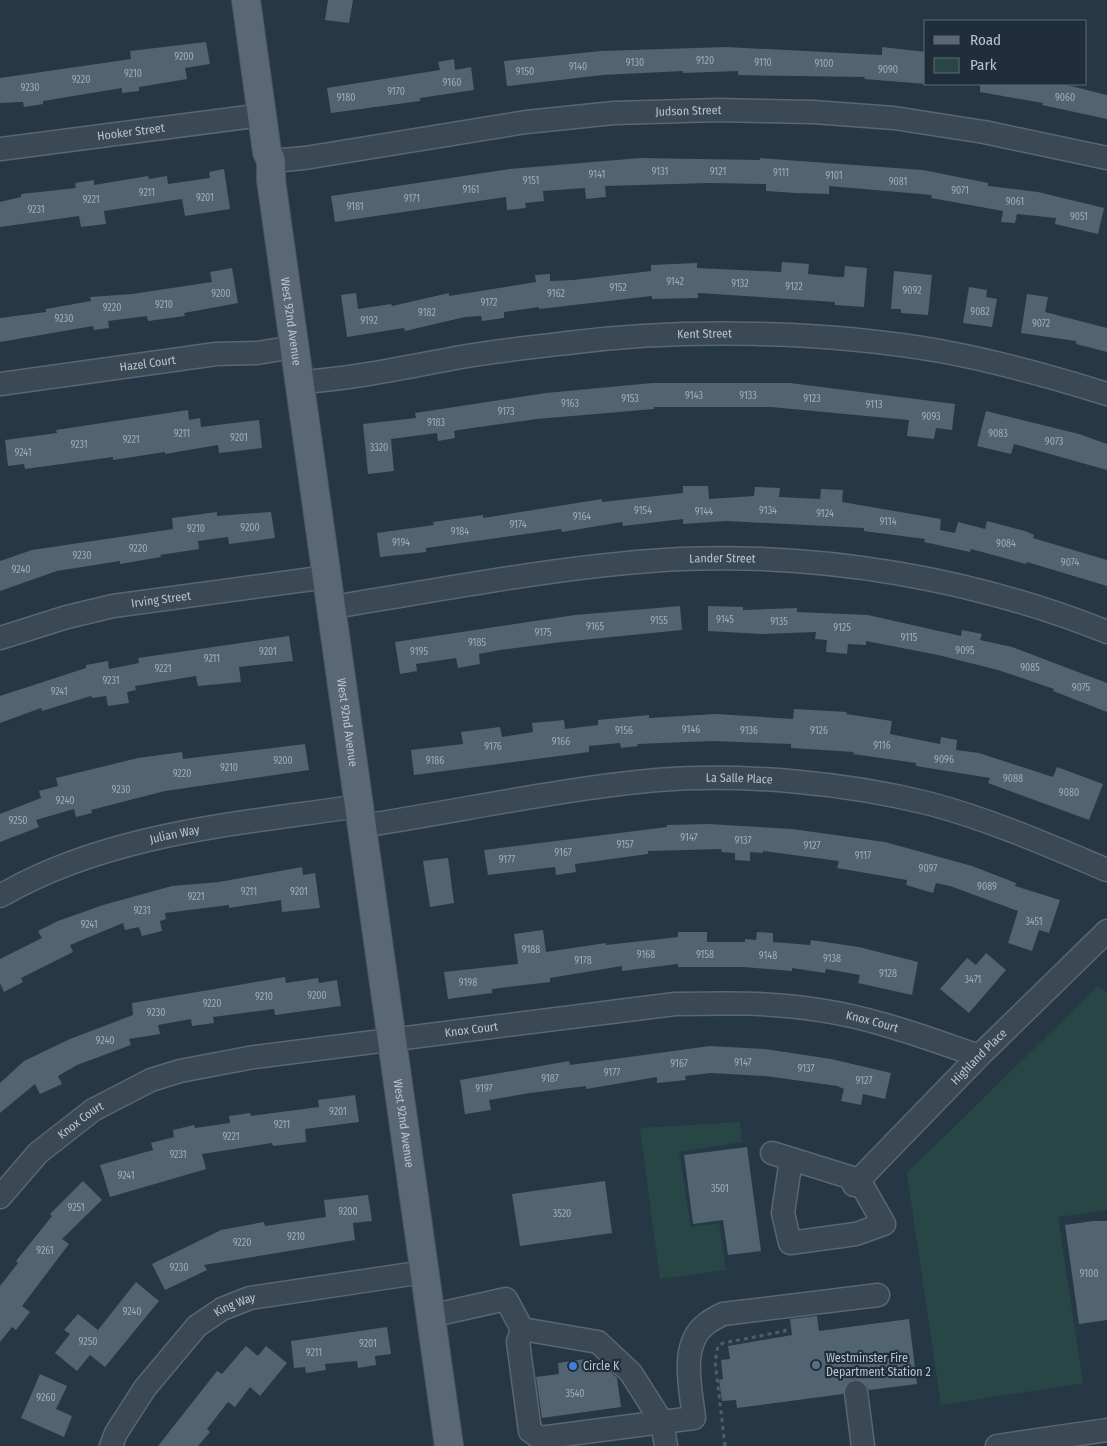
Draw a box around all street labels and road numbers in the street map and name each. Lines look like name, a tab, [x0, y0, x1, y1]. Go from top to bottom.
street label: Judson Street	[655, 103, 722, 119]
street label: Hooker Street	[96, 121, 166, 143]
street label: West 92nd Avenue	[278, 276, 304, 367]
street label: Kent Street	[677, 327, 732, 341]
street label: Hazel Court	[119, 353, 177, 374]
street label: Lander Street	[689, 551, 756, 566]
street label: Irving Street	[130, 589, 192, 610]
street label: West 92nd Avenue	[334, 677, 360, 768]
street label: La Salle Place	[706, 771, 773, 787]
street label: Julian Way	[148, 822, 201, 846]
street label: Knox Court	[845, 1008, 900, 1035]
street label: Knox Court	[444, 1019, 499, 1040]
street label: Highland Place	[948, 1026, 1010, 1087]
street label: West 92nd Avenue	[390, 1078, 417, 1169]
street label: Knox Court	[55, 1099, 106, 1142]
street label: King Way	[211, 1290, 257, 1320]

